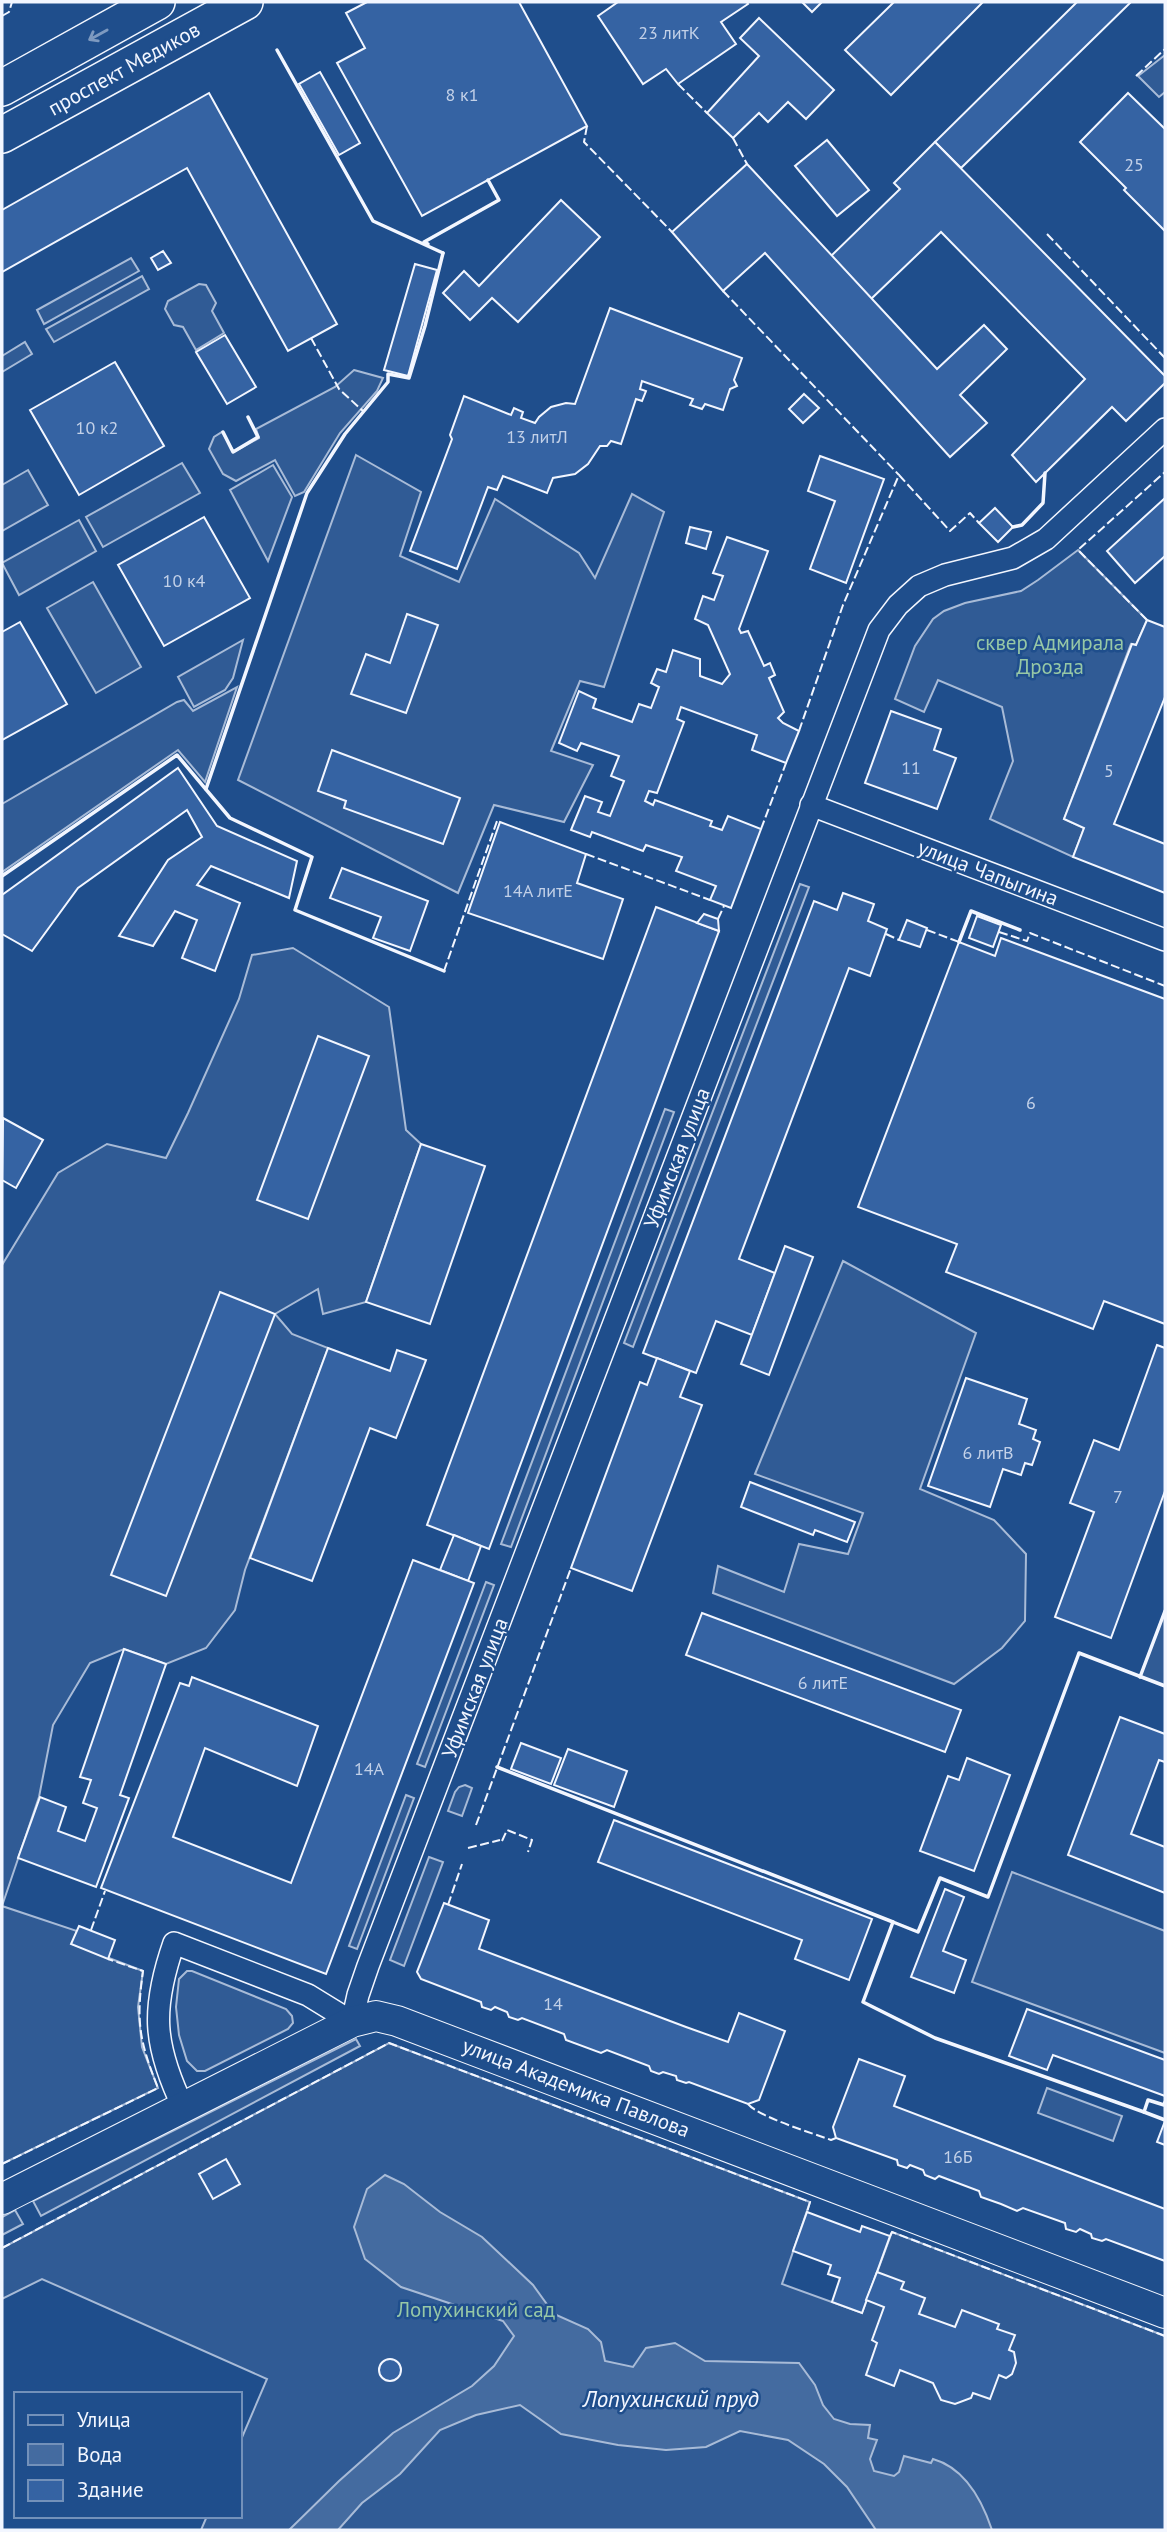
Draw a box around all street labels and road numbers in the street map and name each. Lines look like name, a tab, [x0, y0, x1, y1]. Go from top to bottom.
street label: проспект Медиков	[43, 16, 205, 122]
street label: улица Чапыгина	[914, 833, 1062, 912]
street label: Уфимская улица	[637, 1084, 716, 1232]
street label: Уфимская улица	[435, 1614, 514, 1762]
street label: улица Академика Павлова	[459, 2032, 694, 2143]

